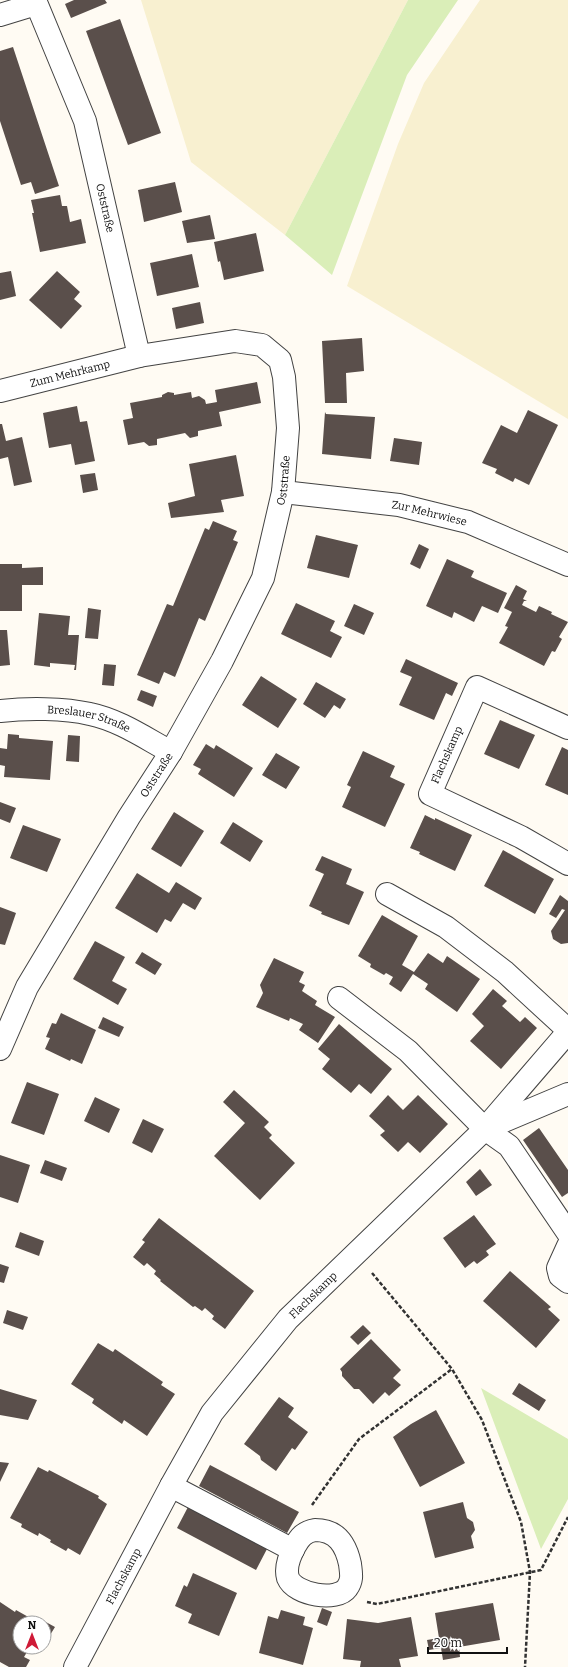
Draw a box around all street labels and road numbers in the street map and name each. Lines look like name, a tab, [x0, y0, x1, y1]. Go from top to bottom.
street label: Oststraße	[93, 182, 117, 234]
street label: Zum Mehrkamp	[28, 357, 112, 390]
street label: Oststraße	[274, 455, 292, 507]
street label: Zur Mehrwiese	[391, 498, 468, 528]
street label: Breslauer Straße	[47, 703, 133, 735]
street label: Flachskamp	[429, 724, 466, 786]
street label: Oststraße	[137, 750, 175, 799]
street label: Flachskamp	[286, 1269, 340, 1321]
street label: Flachskamp	[103, 1545, 144, 1606]

